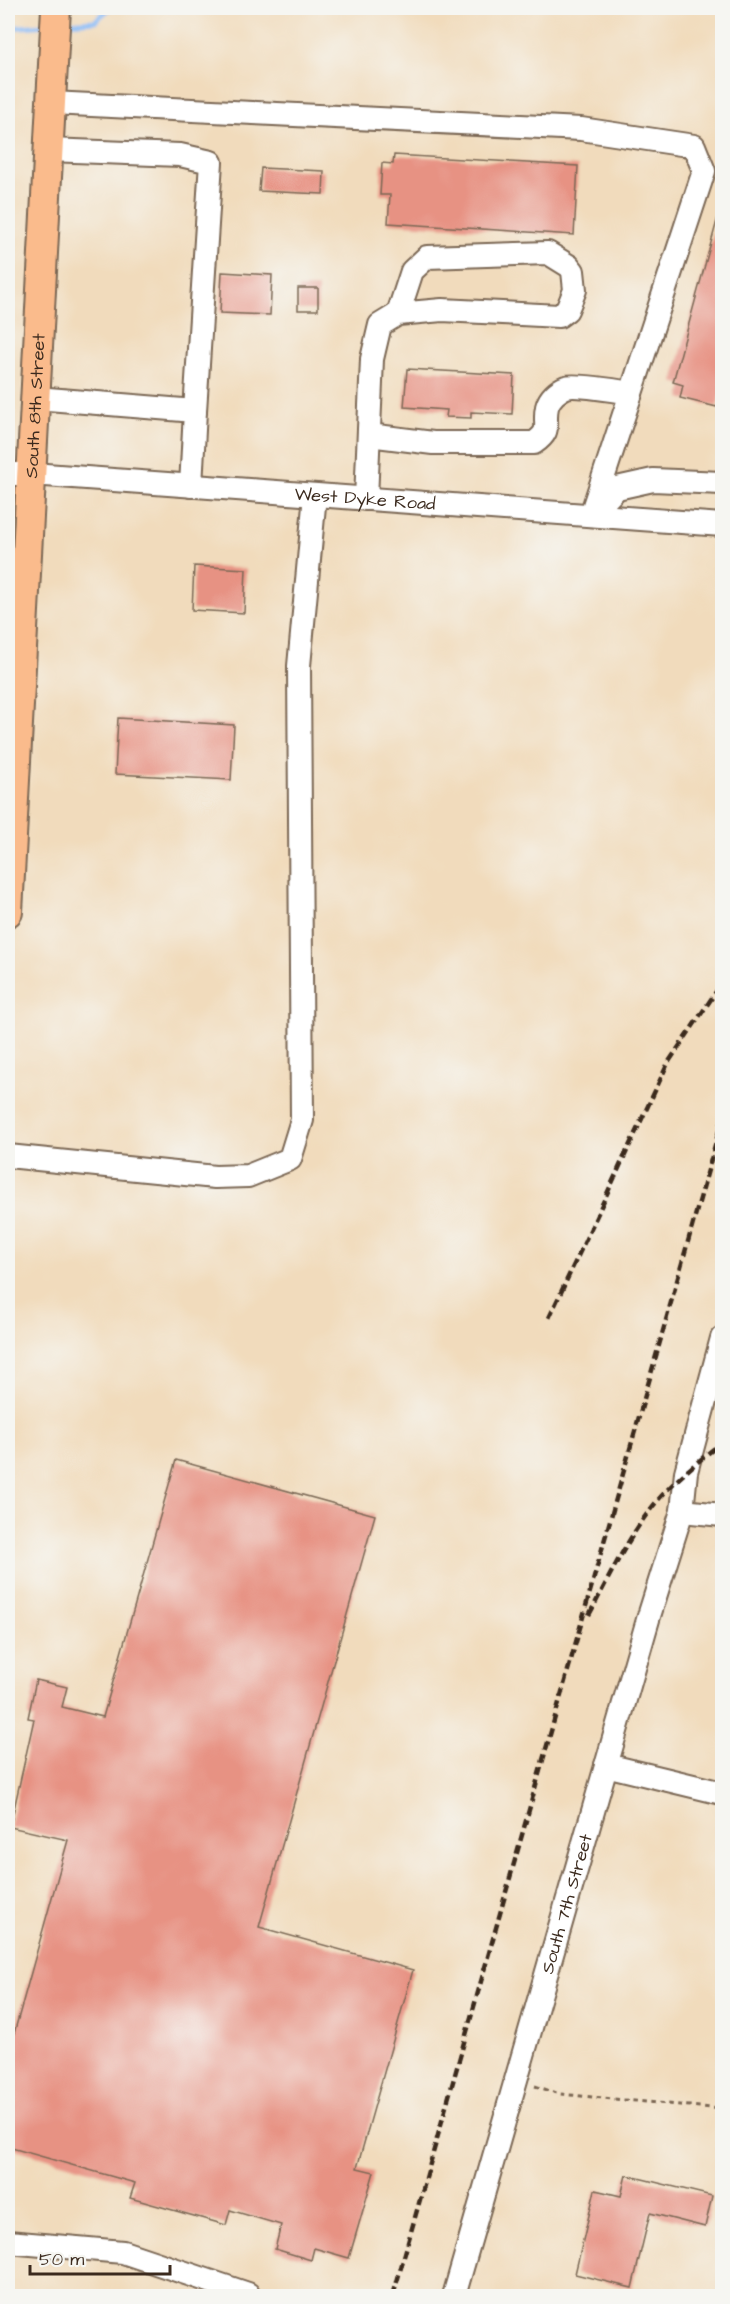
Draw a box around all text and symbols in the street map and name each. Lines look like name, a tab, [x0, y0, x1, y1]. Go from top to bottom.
street label: South 8th Street	[19, 332, 52, 479]
street label: West Dyke Road	[294, 481, 436, 517]
street label: South 7th Street	[535, 1830, 599, 1977]
scale bar	[30, 2238, 170, 2276]
text: 50 m	[39, 2247, 84, 2272]

